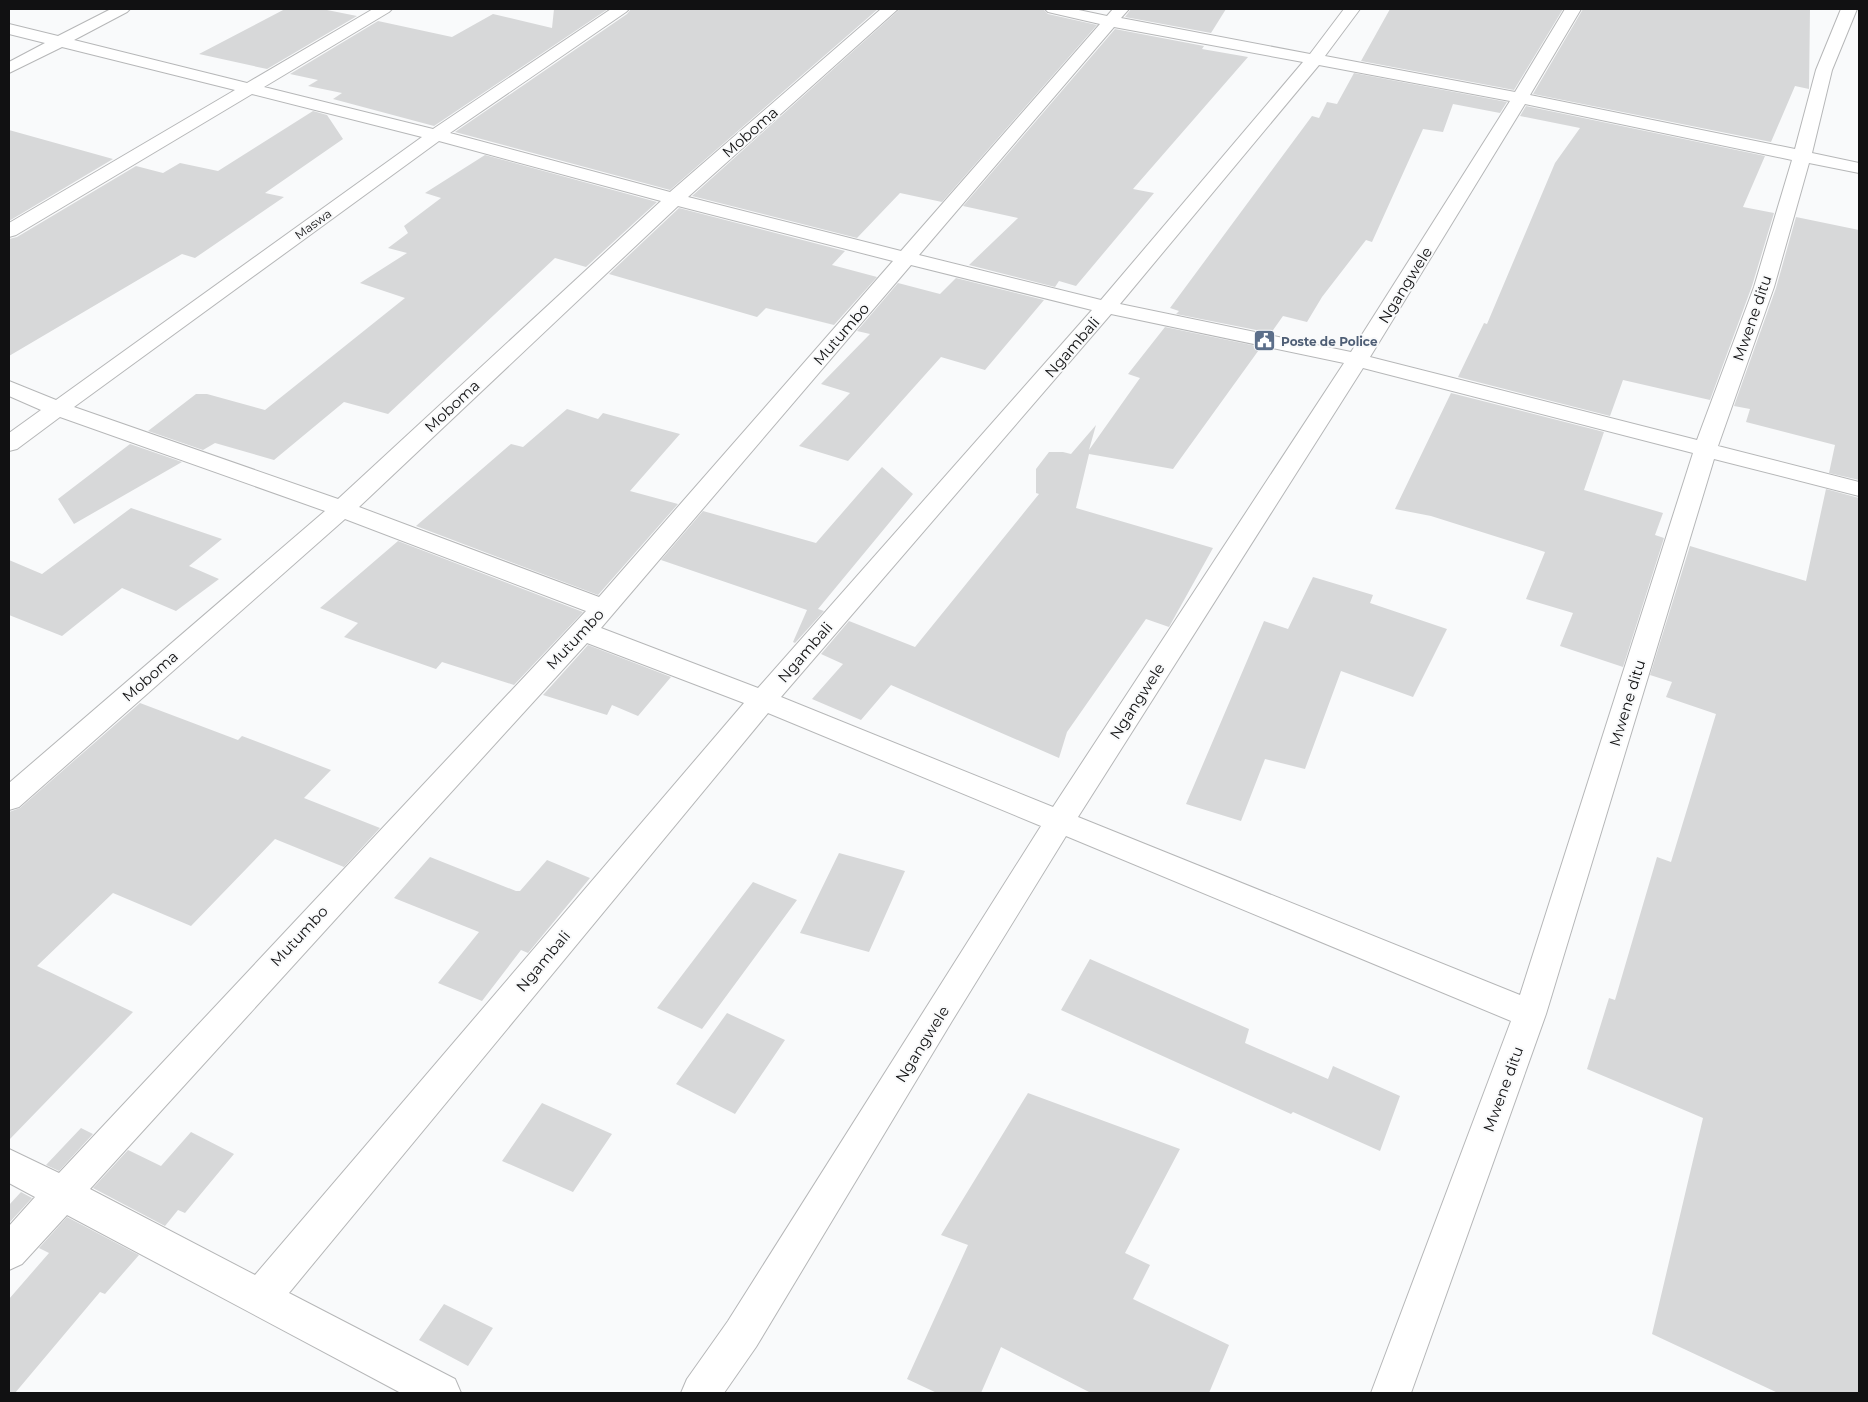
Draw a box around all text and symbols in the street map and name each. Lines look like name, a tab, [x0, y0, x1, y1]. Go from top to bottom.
street label: Moboma	[718, 102, 782, 162]
street label: Maswa	[292, 206, 334, 242]
street label: Ngangwele	[1374, 243, 1436, 327]
street label: Mwene ditu	[1728, 272, 1776, 364]
street label: Mutumbo	[809, 299, 873, 369]
street label: Ngambali	[1040, 313, 1104, 381]
public building icon: Poste de Police	[1253, 329, 1277, 353]
place label: Poste de Police	[1281, 334, 1378, 349]
street label: Moboma	[421, 376, 483, 436]
street label: Mutumbo	[542, 605, 608, 673]
street label: Ngambali	[773, 618, 837, 686]
street label: Moboma	[118, 646, 182, 706]
street label: Mwene ditu	[1605, 657, 1649, 749]
street label: Ngangwele	[1105, 659, 1169, 743]
street label: Mutumbo	[266, 902, 332, 970]
street label: Ngambali	[512, 926, 574, 996]
street label: Ngangwele	[891, 1002, 953, 1086]
street label: Mwene ditu	[1479, 1044, 1527, 1134]

